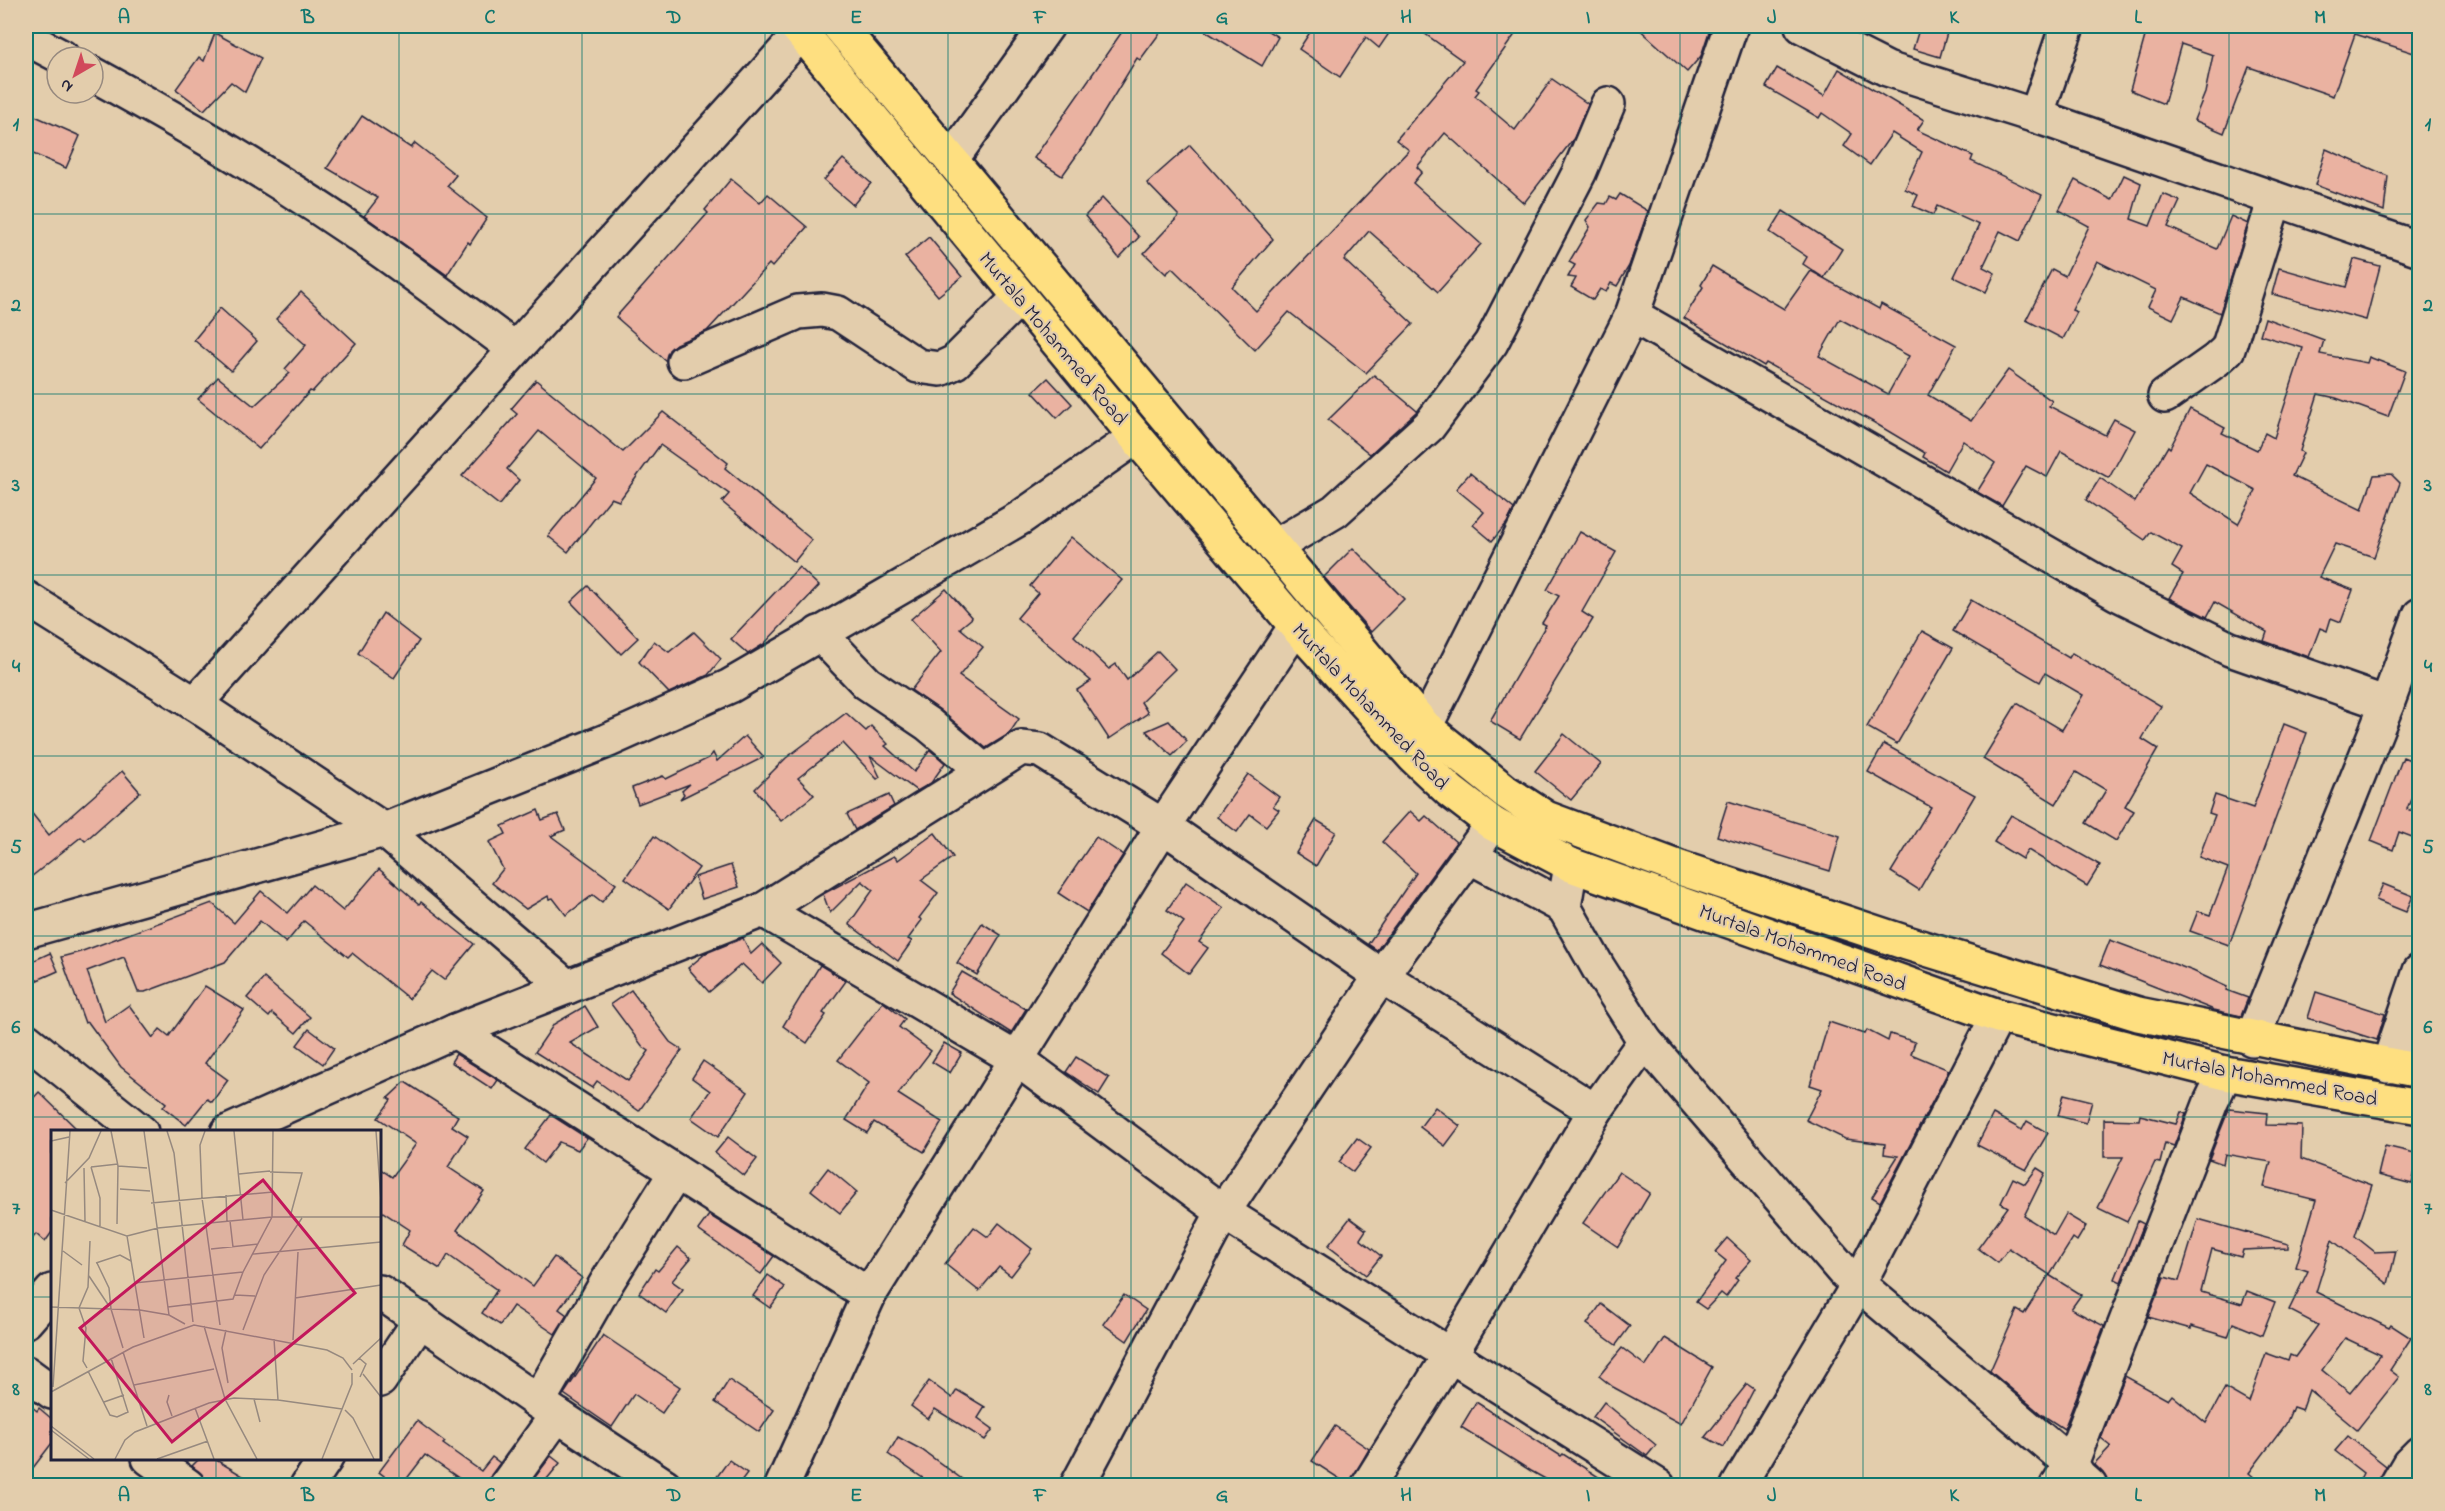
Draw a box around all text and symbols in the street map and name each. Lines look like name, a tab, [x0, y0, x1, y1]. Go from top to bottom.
text: A	[118, 4, 130, 33]
text: B	[300, 4, 315, 33]
text: C	[485, 4, 496, 33]
text: D	[666, 4, 681, 33]
text: E	[850, 4, 862, 33]
text: F	[1033, 4, 1047, 33]
text: G	[1216, 4, 1229, 33]
text: H	[1400, 4, 1412, 33]
text: I	[1586, 4, 1591, 33]
text: J	[1767, 4, 1777, 33]
text: K	[1949, 4, 1960, 33]
text: L	[2134, 4, 2142, 33]
text: M	[2314, 4, 2326, 33]
north arrow	[45, 45, 105, 105]
text: N	[55, 72, 79, 98]
text: 1	[13, 111, 20, 140]
text: 1	[2425, 111, 2432, 140]
street label: Murtala Mohammed Road	[971, 246, 1134, 433]
text: 2	[10, 292, 21, 321]
text: 2	[2422, 292, 2433, 321]
text: 3	[11, 472, 20, 501]
text: 3	[2423, 472, 2432, 501]
street label: Murtala Mohammed Road	[1284, 617, 1455, 798]
text: 4	[12, 653, 21, 682]
text: 4	[2424, 653, 2433, 682]
text: 5	[10, 834, 22, 863]
text: 5	[2422, 834, 2434, 863]
street label: Murtala Mohammed Road	[1694, 897, 1910, 1000]
text: 6	[12, 1014, 21, 1043]
text: 6	[2424, 1014, 2433, 1043]
street label: Murtala Mohammed Road	[2159, 1044, 2380, 1116]
inset map	[51, 1130, 381, 1460]
text: 7	[12, 1195, 21, 1224]
text: 7	[2424, 1195, 2433, 1224]
text: 8	[11, 1376, 20, 1405]
text: 8	[2423, 1376, 2432, 1405]
text: A	[118, 1482, 130, 1511]
text: B	[300, 1482, 315, 1511]
text: C	[485, 1482, 496, 1511]
text: D	[666, 1482, 681, 1511]
text: E	[850, 1482, 862, 1511]
text: F	[1033, 1482, 1047, 1511]
text: G	[1216, 1482, 1229, 1511]
text: H	[1400, 1482, 1412, 1511]
text: I	[1586, 1482, 1591, 1511]
text: J	[1767, 1482, 1777, 1511]
text: K	[1949, 1482, 1960, 1511]
text: L	[2134, 1482, 2142, 1511]
text: M	[2314, 1482, 2326, 1511]

